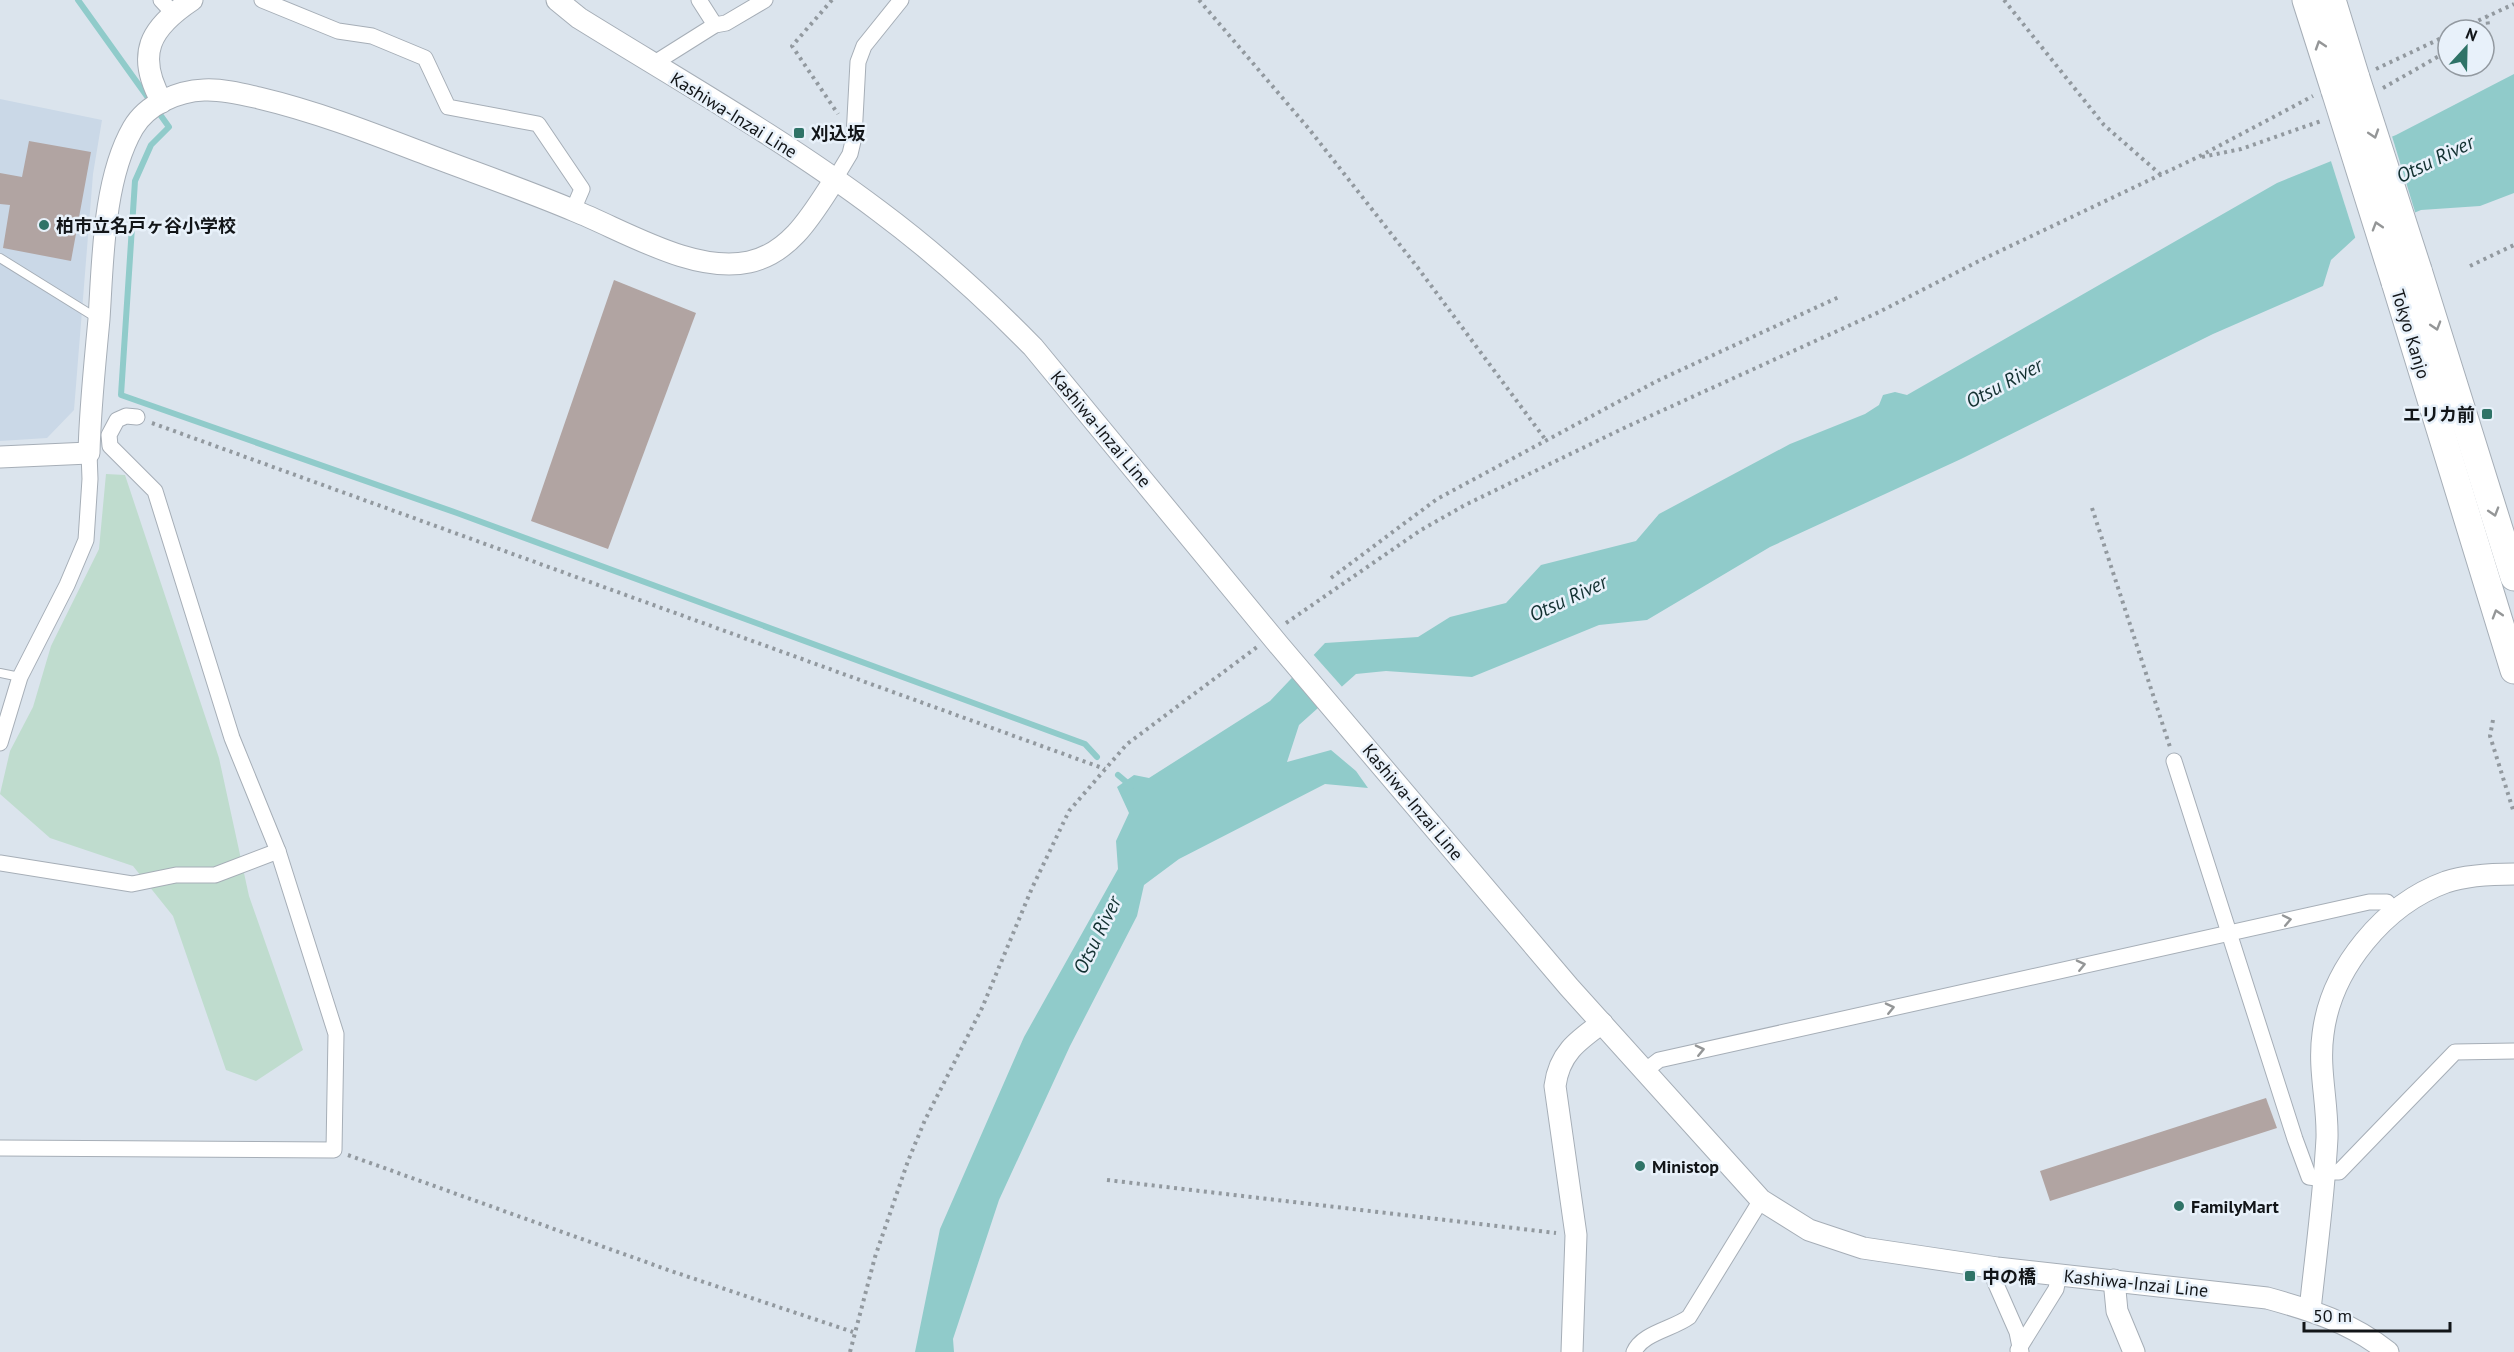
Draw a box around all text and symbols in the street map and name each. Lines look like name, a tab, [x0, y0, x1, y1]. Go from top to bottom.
north arrow	[2436, 18, 2496, 78]
text: N	[2463, 23, 2480, 45]
one-way arrow	[2315, 40, 2328, 51]
street label: Kashiwa-Inzai Line	[666, 67, 802, 163]
place label: 刈込坂	[811, 122, 866, 145]
marker: 刈込坂	[792, 126, 806, 140]
one-way arrow	[2367, 128, 2379, 139]
water label: Otsu River	[2392, 128, 2480, 189]
place label: 柏市立名戸ヶ谷小学校	[56, 214, 236, 237]
marker: 柏市立名戸ヶ谷小学校	[37, 218, 51, 232]
one-way arrow	[2372, 221, 2384, 232]
street label: Tokyo Kanjo	[2387, 287, 2435, 381]
one-way arrow	[2428, 320, 2441, 331]
water label: Otsu River	[1961, 351, 2048, 414]
street label: Kashiwa-Inzai Line	[1046, 366, 1156, 492]
place label: エリカ前	[2403, 403, 2475, 426]
marker: エリカ前	[2480, 407, 2494, 421]
one-way arrow	[2487, 506, 2499, 517]
water label: Otsu River	[1525, 568, 1613, 627]
one-way arrow	[2492, 609, 2504, 620]
street label: Kashiwa-Inzai Line	[1358, 739, 1468, 865]
water label: Otsu River	[1067, 890, 1128, 978]
one-way arrow	[2281, 914, 2291, 927]
one-way arrow	[2075, 960, 2085, 973]
one-way arrow	[1885, 1002, 1895, 1015]
one-way arrow	[1695, 1045, 1705, 1058]
place label: Ministop	[1652, 1155, 1719, 1178]
marker: Ministop	[1633, 1159, 1647, 1173]
place label: FamilyMart	[2191, 1195, 2279, 1218]
marker: FamilyMart	[2172, 1199, 2186, 1213]
street label: Kashiwa-Inzai Line	[2063, 1264, 2209, 1302]
place label: 中の橋	[1982, 1265, 2036, 1288]
marker: 中の橋	[1963, 1269, 1977, 1283]
scale bar	[2304, 1295, 2450, 1333]
text: 50 m	[2313, 1304, 2352, 1327]

